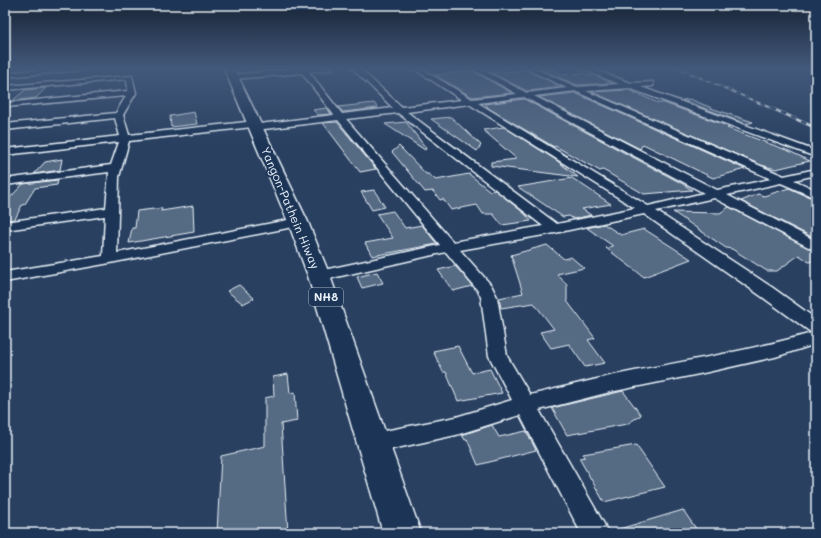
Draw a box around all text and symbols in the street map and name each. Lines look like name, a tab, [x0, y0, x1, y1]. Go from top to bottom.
street label: Yangon-Pathein Hiway	[258, 144, 324, 271]
road number: NH8	[309, 288, 343, 306]

